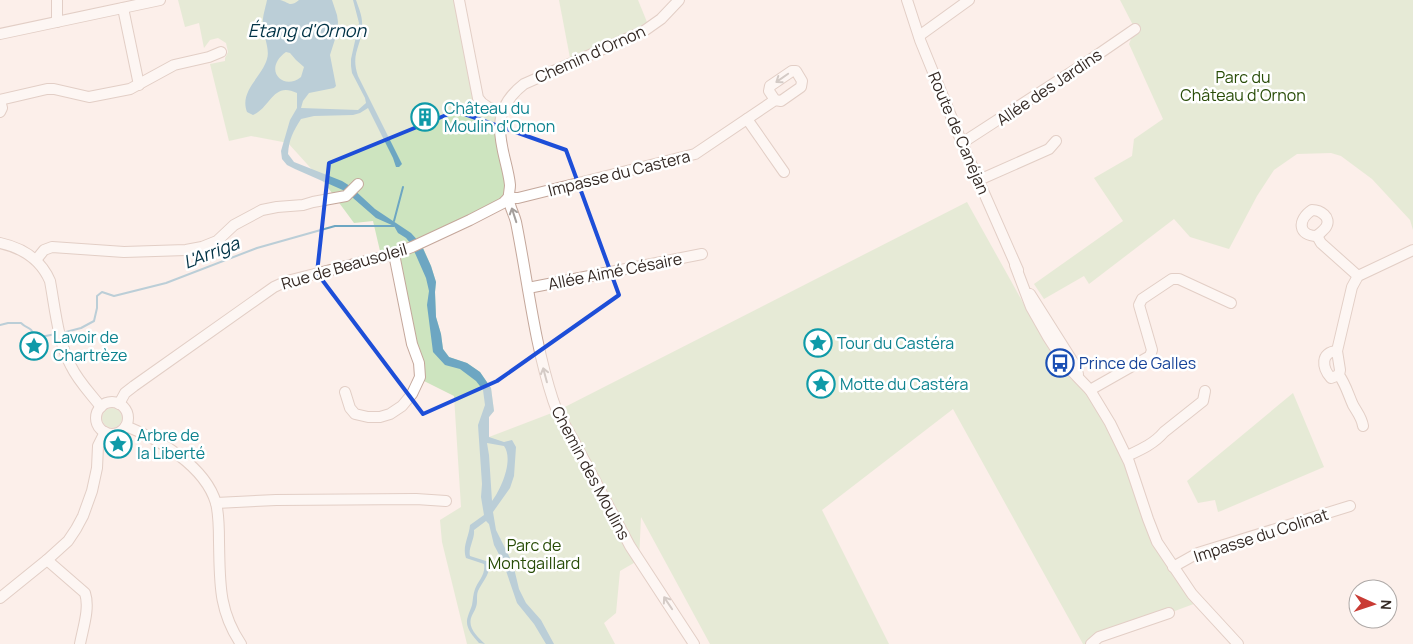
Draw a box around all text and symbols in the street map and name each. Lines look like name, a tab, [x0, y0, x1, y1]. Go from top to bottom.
water label: Étang d'Ornon	[248, 18, 368, 42]
street label: Chemin d'Ornon	[531, 20, 649, 88]
street label: Allée des Jardins	[992, 43, 1106, 131]
park label: Parc du Château d'Ornon	[1180, 66, 1306, 106]
street label: Route de Canéjan	[923, 68, 995, 198]
one-way arrow	[775, 73, 789, 83]
place label: Château du Moulin d'Ornon	[444, 97, 555, 137]
building icon: Château du Moulin d'Ornon	[410, 102, 440, 132]
street label: Impasse du Castera	[546, 145, 692, 201]
one-way arrow	[508, 208, 518, 224]
water label: L'Arriga	[180, 230, 243, 274]
street label: Rue de Beausoleil	[278, 238, 410, 294]
street label: Allée Aimé Césaire	[546, 247, 684, 295]
place label: Lavoir de Chartrèze	[53, 326, 127, 366]
place icon: Tour du Castéra	[803, 328, 833, 358]
place icon: Lavoir de Chartrèze	[19, 331, 49, 361]
place label: Tour du Castéra	[837, 332, 954, 354]
bus stop icon: Prince de Galles	[1045, 348, 1075, 378]
place label: Prince de Galles	[1079, 352, 1196, 374]
one-way arrow	[540, 367, 550, 383]
place icon: Motte du Castéra	[806, 369, 836, 399]
place label: Motte du Castéra	[840, 373, 968, 395]
street label: Chemin des Moulins	[546, 402, 636, 544]
place label: Arbre de la Liberté	[137, 424, 205, 464]
place icon: Arbre de la Liberté	[103, 429, 133, 459]
street label: Impasse du Colinat	[1191, 503, 1331, 567]
park label: Parc de Montgaillard	[488, 534, 580, 574]
north arrow	[1348, 579, 1398, 629]
one-way arrow	[663, 596, 673, 610]
text: N	[1377, 599, 1396, 610]

